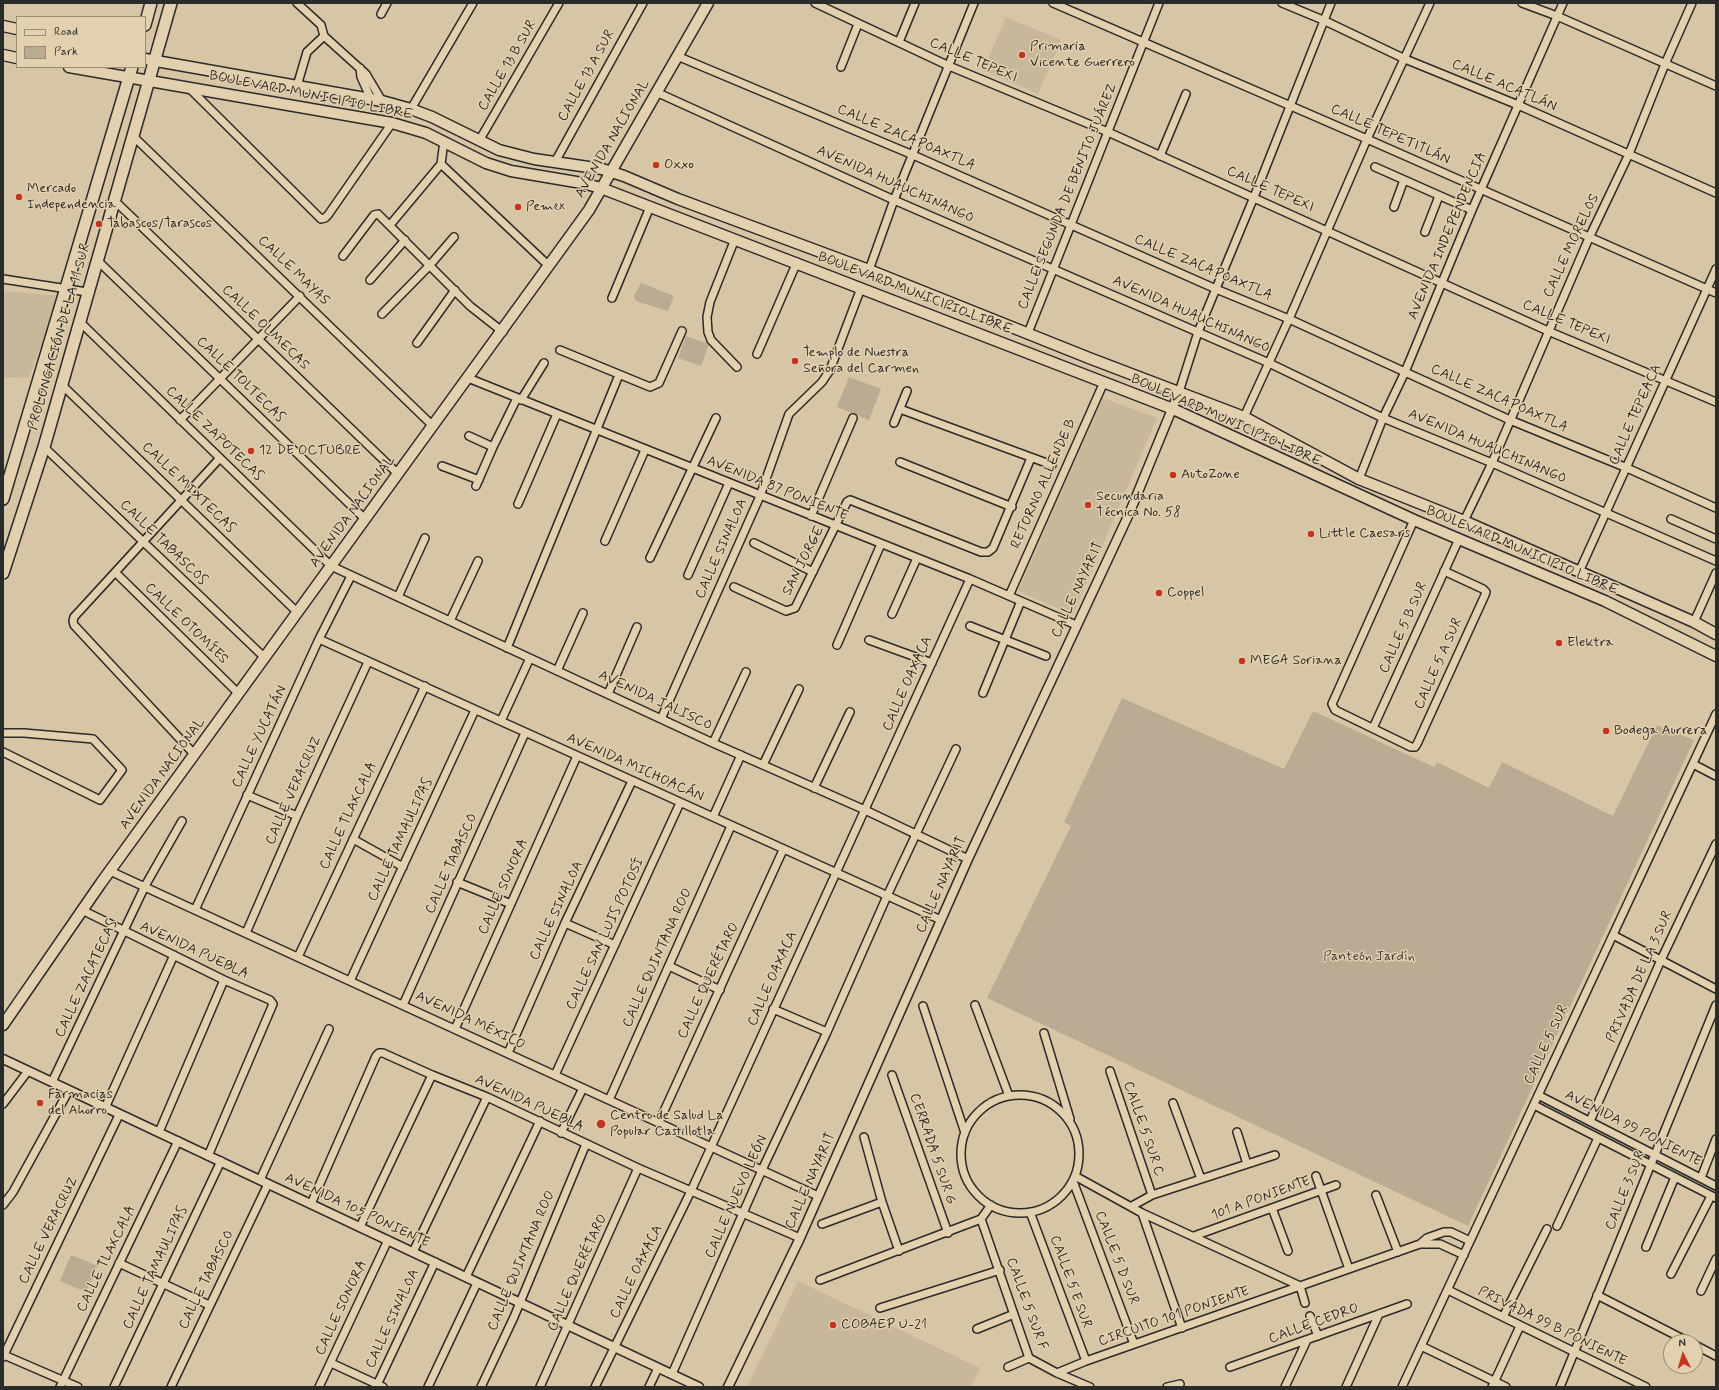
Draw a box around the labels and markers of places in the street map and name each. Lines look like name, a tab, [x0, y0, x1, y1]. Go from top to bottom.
place label: Primaria Vicente Guerrero	[1030, 39, 1135, 72]
marker: Primaria Vicente Guerrero	[1017, 50, 1027, 60]
place label: Oxxo	[664, 157, 694, 173]
marker: Oxxo	[651, 160, 661, 170]
place label: Mercado Independencia	[27, 181, 116, 214]
marker: Mercado Independencia	[14, 192, 24, 202]
place label: Pemex	[526, 199, 565, 215]
marker: Pemex	[513, 202, 523, 212]
place label: Tabascos/Tarascos	[107, 216, 212, 232]
marker: Tabascos/Tarascos	[94, 219, 104, 229]
place label: Templo de Nuestra Señora del Carmen	[803, 345, 919, 378]
marker: Templo de Nuestra Señora del Carmen	[790, 356, 800, 366]
place label: 12 DE OCTUBRE	[259, 443, 361, 459]
marker: 12 DE OCTUBRE	[246, 446, 256, 456]
place label: AutoZone	[1181, 467, 1240, 483]
marker: AutoZone	[1168, 470, 1178, 480]
place label: Secundaria Técnica No. 58	[1096, 489, 1181, 522]
marker: Secundaria Técnica No. 58	[1083, 500, 1093, 510]
place label: Little Caesars	[1319, 526, 1410, 542]
marker: Little Caesars	[1306, 529, 1316, 539]
place label: Coppel	[1167, 585, 1204, 601]
marker: Coppel	[1154, 588, 1164, 598]
place label: Elektra	[1567, 635, 1614, 651]
marker: Elektra	[1554, 638, 1564, 648]
place label: MEGA Soriana	[1250, 653, 1342, 669]
marker: MEGA Soriana	[1237, 656, 1247, 666]
place label: Bodega Aurrera	[1614, 723, 1707, 739]
marker: Bodega Aurrera	[1601, 726, 1611, 736]
place label: Farmacias del Ahorro	[48, 1087, 113, 1120]
marker: Farmacias del Ahorro	[35, 1098, 45, 1108]
place label: Centro de Salud La Popular Castillotla	[610, 1108, 723, 1140]
marker: Centro de Salud La Popular Castillotla	[595, 1118, 607, 1130]
place label: COBAEP U-21	[841, 1317, 927, 1333]
marker: COBAEP U-21	[828, 1320, 838, 1330]

